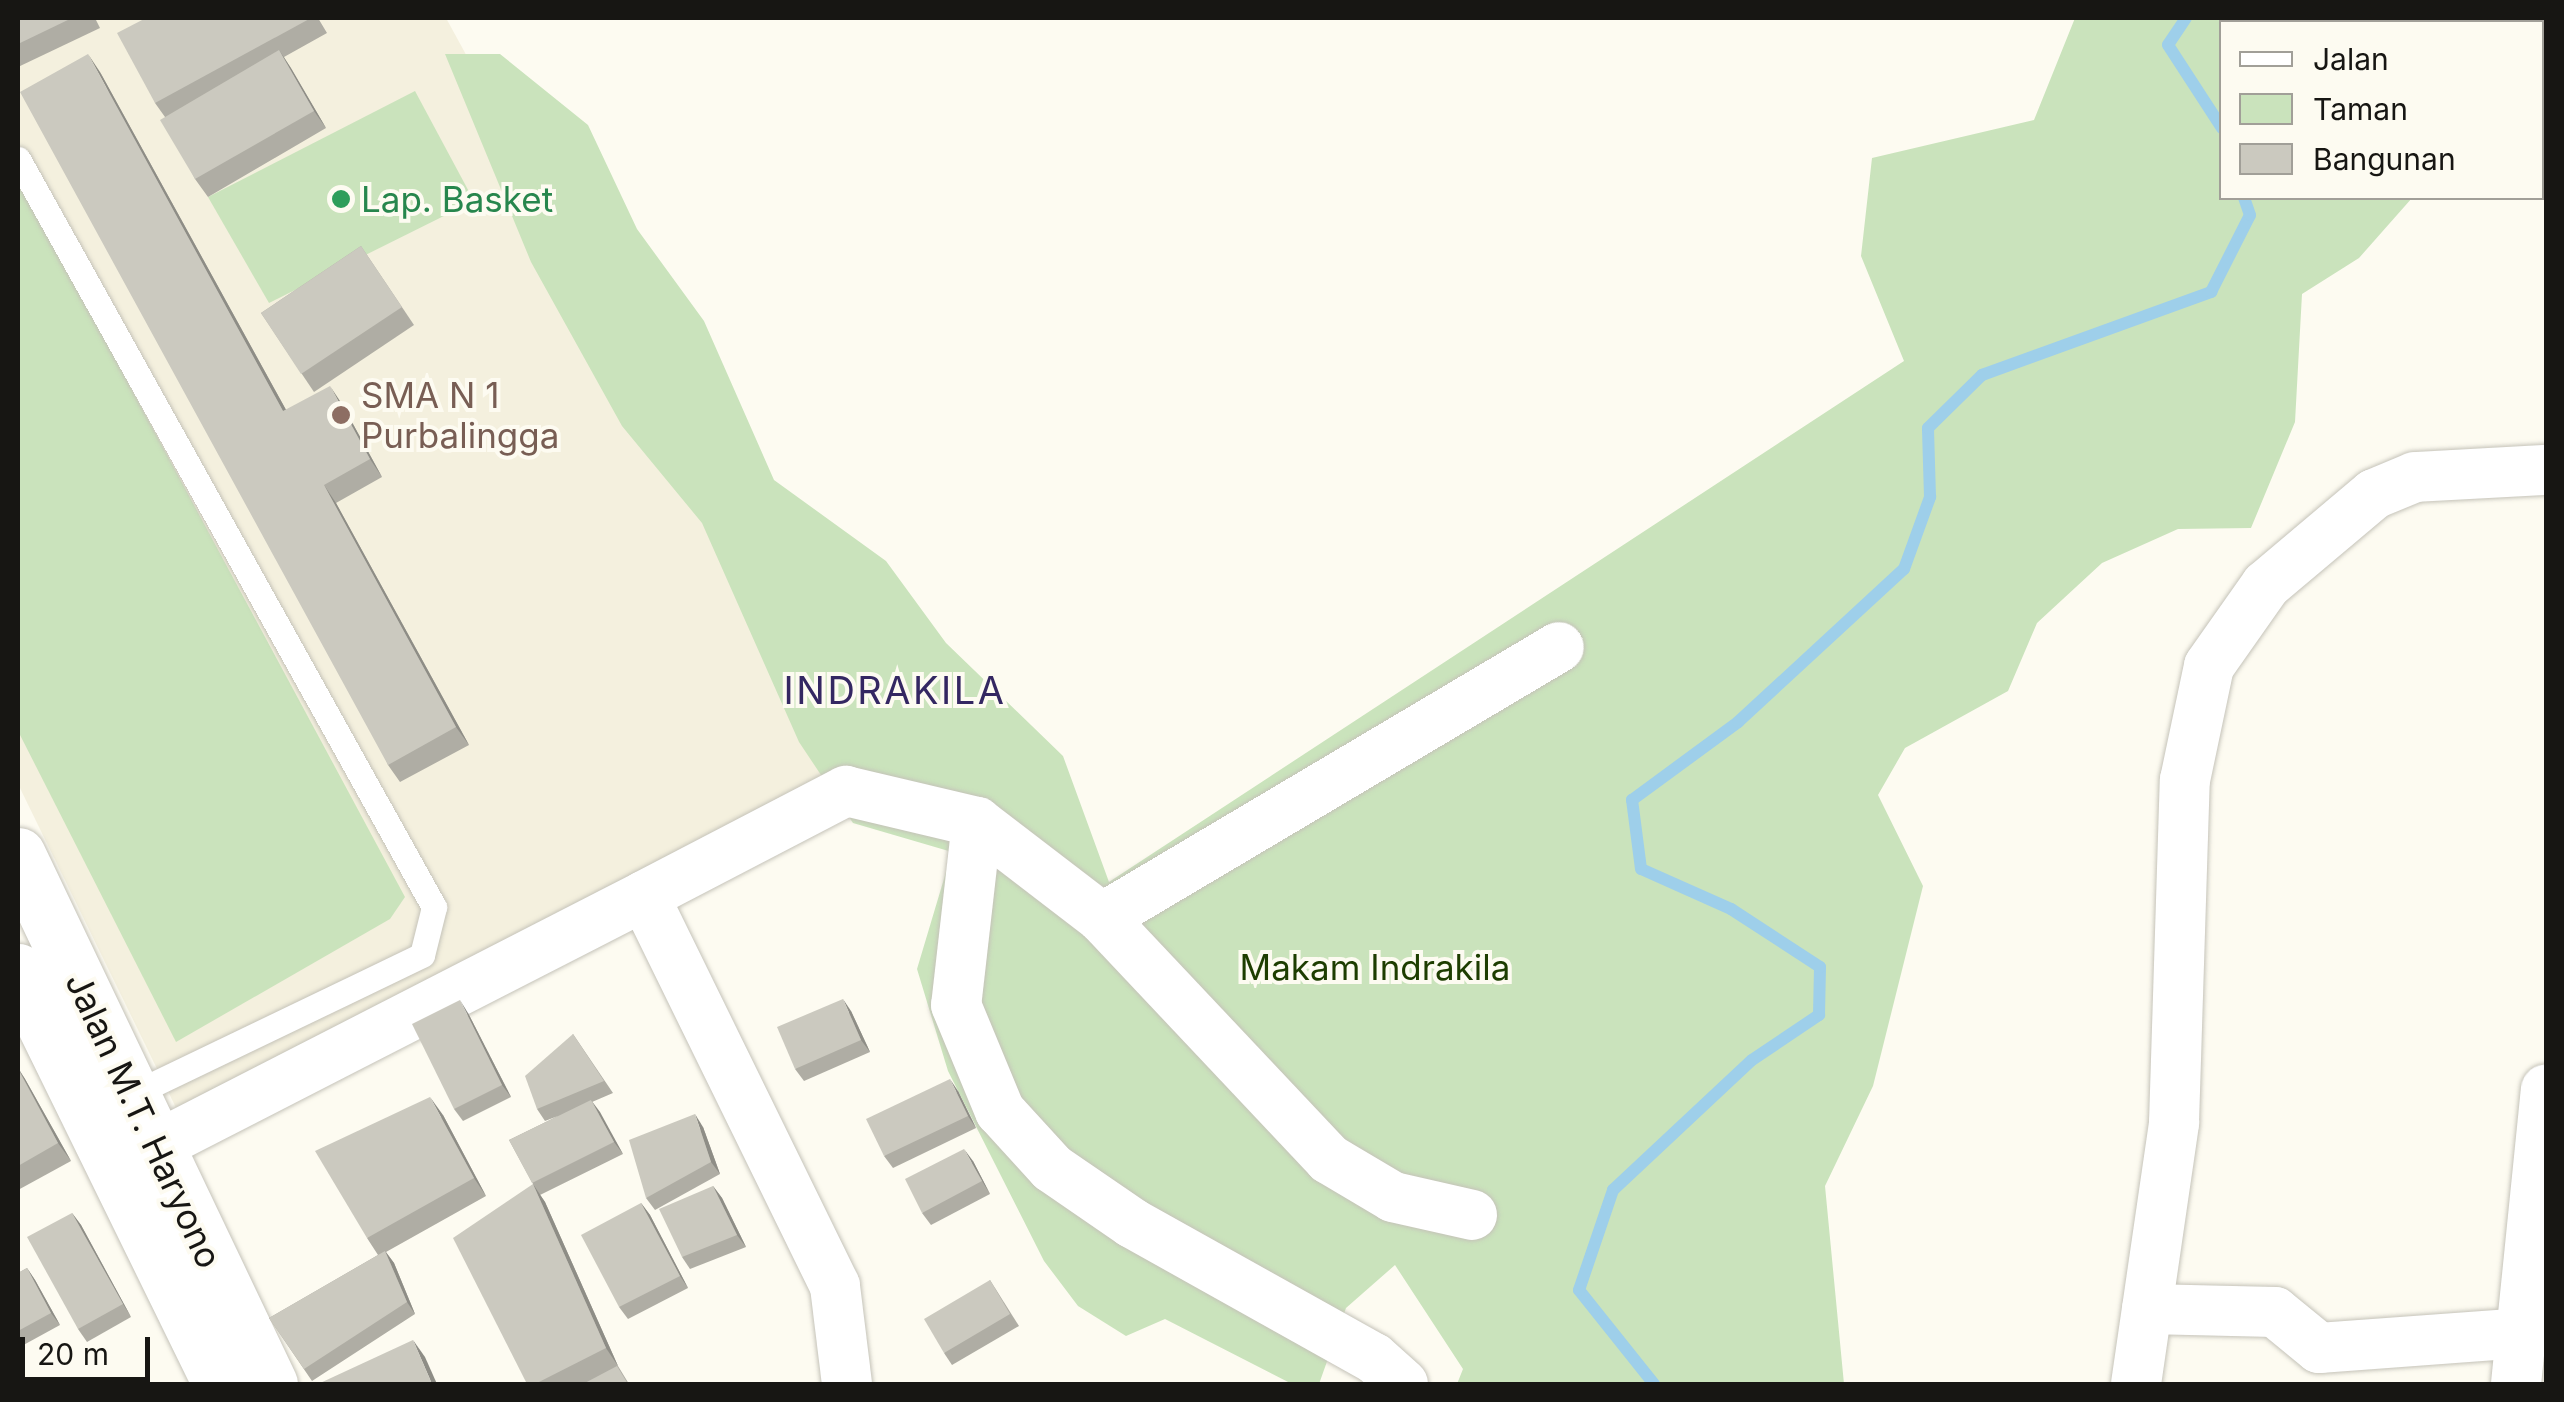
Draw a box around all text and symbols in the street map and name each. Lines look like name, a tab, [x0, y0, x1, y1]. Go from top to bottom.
legend	[2219, 20, 2544, 200]
text: Jalan	[2313, 41, 2389, 77]
text: Taman	[2313, 91, 2408, 127]
text: Bangunan	[2313, 141, 2456, 177]
place label: Lap. Basket	[361, 178, 553, 220]
marker: Lap. Basket	[330, 188, 352, 210]
place label: SMA N 1 Purbalingga	[361, 374, 559, 456]
marker: SMA N 1 Purbalingga	[330, 404, 352, 426]
district label: INDRAKILA	[784, 668, 1006, 714]
park label: Makam Indrakila	[1240, 946, 1510, 988]
street label: Jalan M.T. Haryono	[57, 966, 231, 1274]
scale bar	[25, 1317, 155, 1379]
text: 20 m	[37, 1336, 109, 1372]

